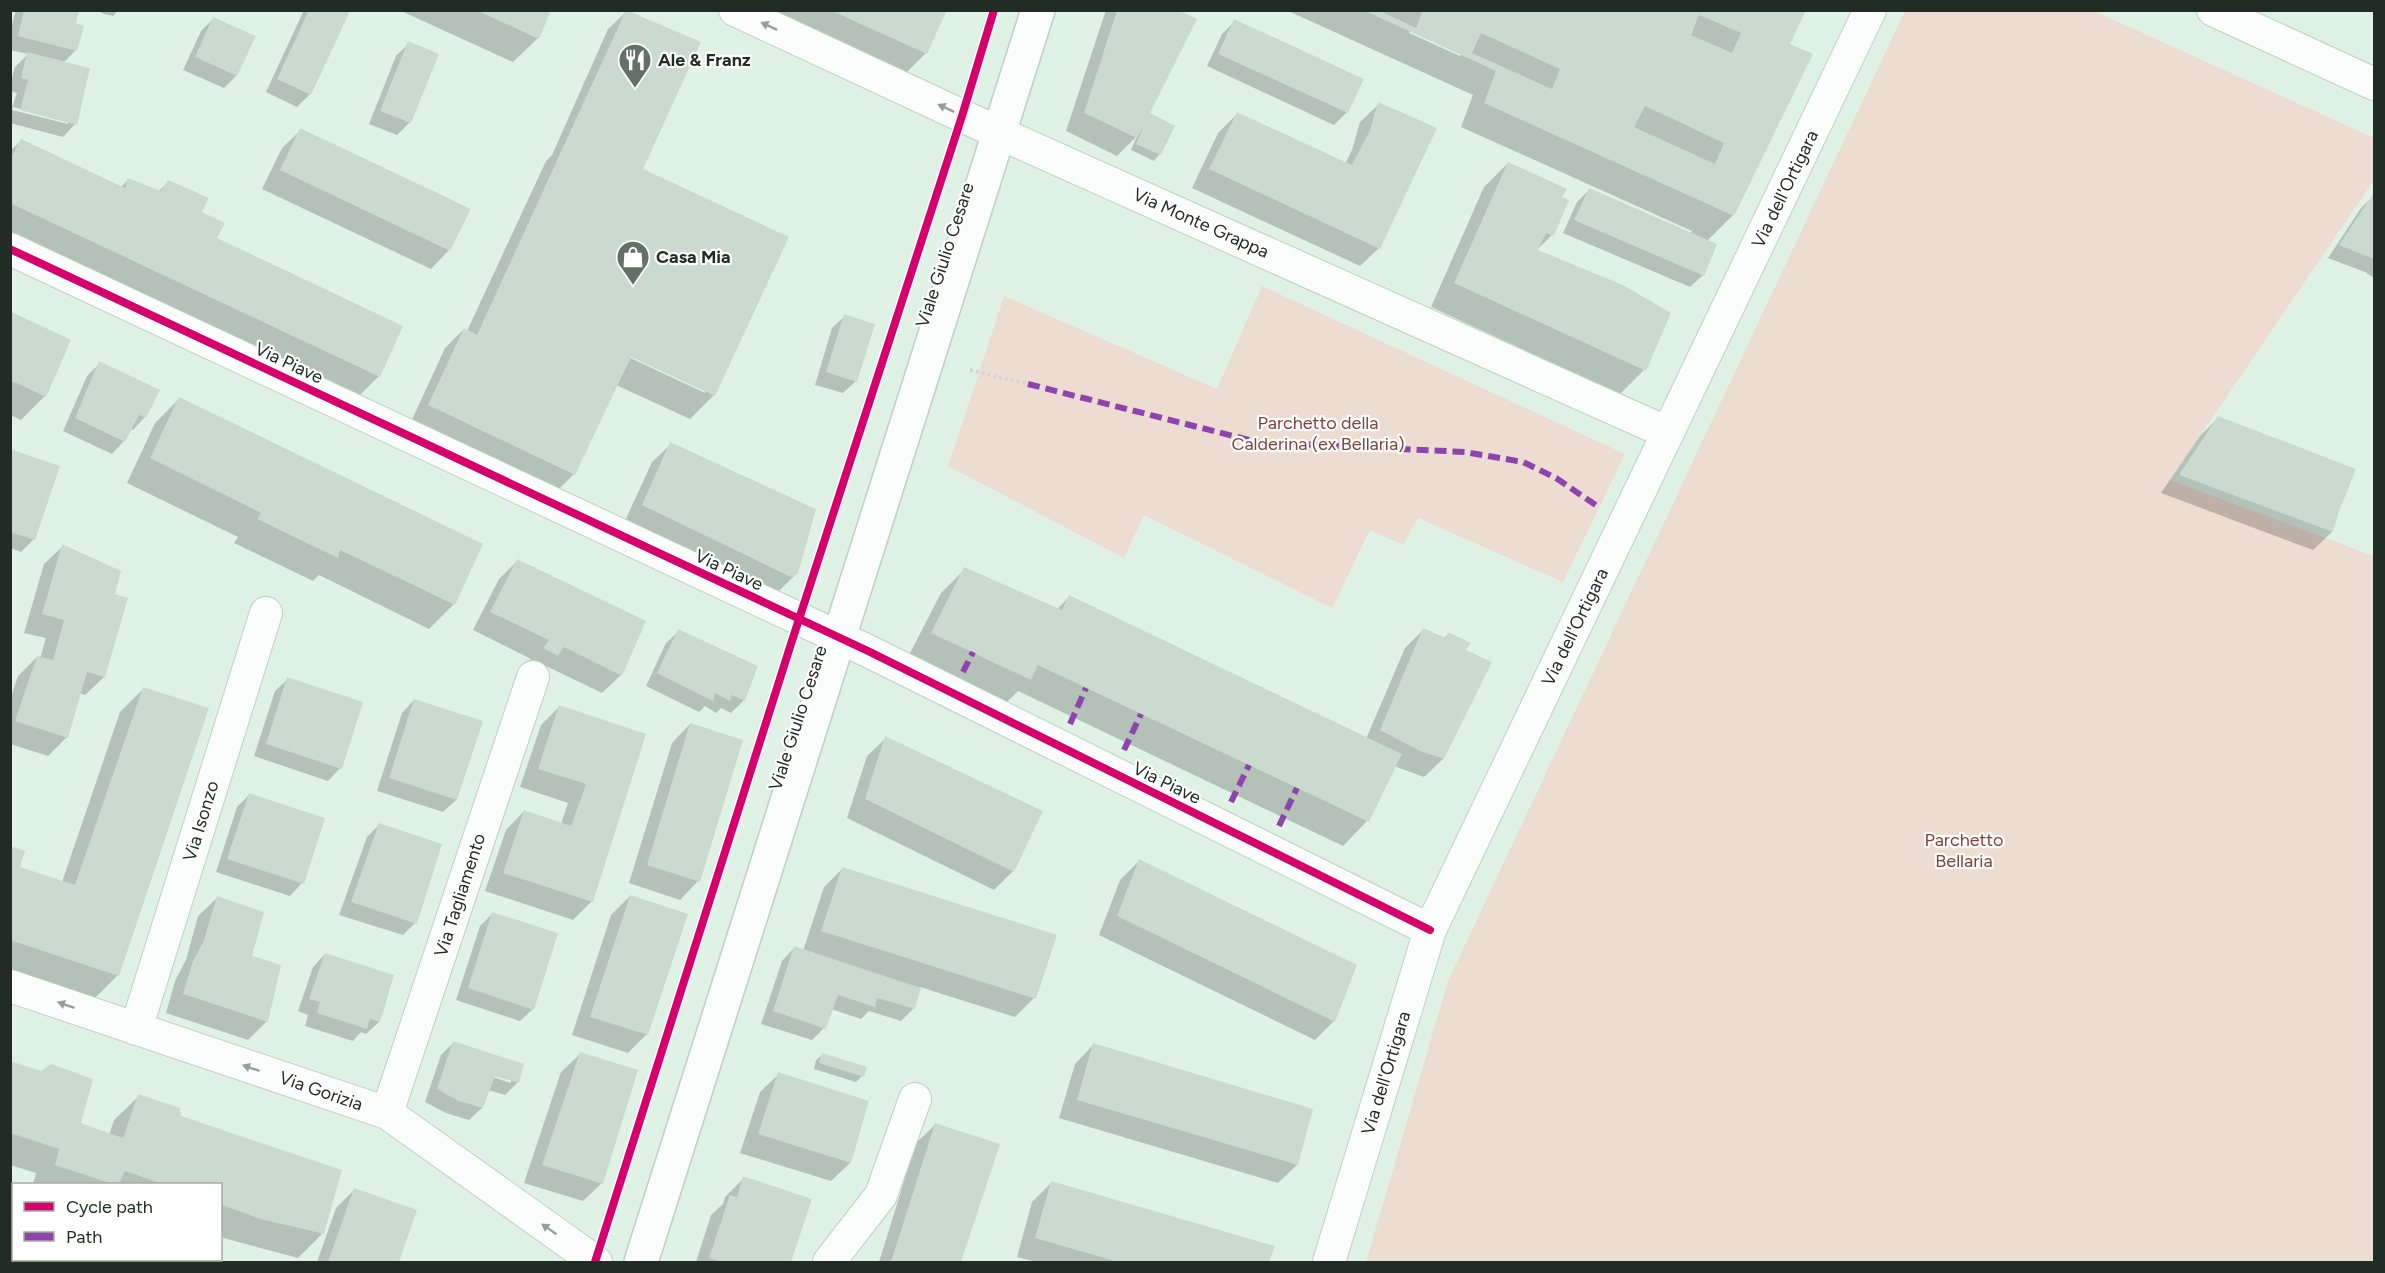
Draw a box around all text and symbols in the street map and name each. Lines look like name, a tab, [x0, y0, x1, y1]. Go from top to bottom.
one-way arrow	[760, 21, 778, 31]
restaurant icon: Ale & Franz	[617, 42, 653, 89]
place label: Ale & Franz	[658, 49, 751, 71]
one-way arrow	[937, 104, 954, 113]
street label: Via dell'Ortigara	[1747, 127, 1823, 251]
street label: Viale Giulio Cesare	[911, 180, 979, 330]
street label: Via Monte Grappa	[1130, 183, 1272, 263]
shop icon: Casa Mia	[615, 239, 651, 286]
place label: Casa Mia	[656, 246, 731, 268]
street label: Via Piave	[251, 338, 327, 388]
park label: Parchetto della Calderina (ex Bellaria)	[1231, 412, 1405, 455]
street label: Via Piave	[691, 545, 767, 595]
street label: Via dell'Ortigara	[1537, 565, 1613, 689]
street label: Viale Giulio Cesare	[764, 643, 832, 793]
street label: Via Piave	[1129, 757, 1205, 809]
street label: Via Isonzo	[178, 778, 224, 864]
park label: Parchetto Bellaria	[1924, 829, 2004, 872]
street label: Via Tagliamento	[430, 830, 490, 960]
one-way arrow	[57, 1000, 75, 1010]
street label: Via dell'Ortigara	[1357, 1008, 1415, 1138]
one-way arrow	[242, 1062, 260, 1072]
street label: Via Gorizia	[276, 1066, 366, 1116]
legend	[12, 1183, 222, 1261]
text: Cycle path	[66, 1196, 153, 1218]
one-way arrow	[541, 1223, 556, 1235]
text: Path	[66, 1226, 102, 1248]

